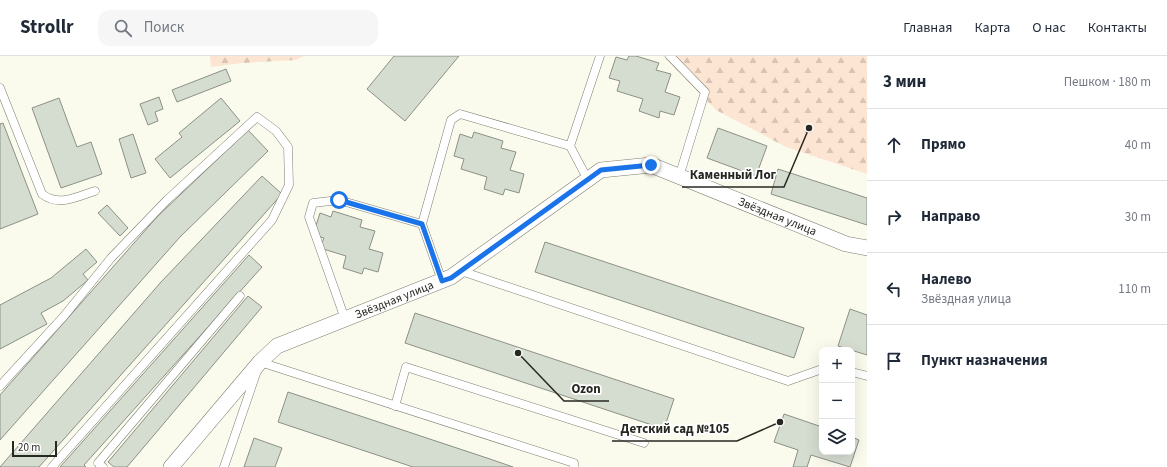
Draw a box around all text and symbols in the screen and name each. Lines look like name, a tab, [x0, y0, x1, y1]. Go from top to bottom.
search box	[98, 10, 378, 46]
text: Strollr	[20, 14, 74, 41]
icon: search	[112, 17, 134, 39]
text: Поиск	[144, 17, 184, 38]
text: Главная	[903, 18, 952, 38]
text: Карта	[974, 18, 1010, 38]
text: О нас	[1032, 18, 1066, 38]
text: Контакты	[1088, 18, 1147, 38]
text: 3 мин	[883, 70, 926, 94]
text: Пешком · 180 m	[1064, 73, 1151, 91]
icon: ahead	[883, 134, 905, 156]
text: Прямо	[921, 134, 966, 155]
text: 40 m	[1125, 136, 1151, 154]
route end	[642, 156, 660, 174]
callout: Каменный Лог	[682, 162, 784, 187]
text: Каменный Лог	[690, 166, 777, 184]
route start	[330, 191, 348, 209]
street label: Звёздная улица	[735, 193, 819, 240]
icon: right	[883, 206, 905, 228]
text: Направо	[921, 206, 980, 227]
text: 30 m	[1125, 208, 1151, 226]
text: Налево	[921, 269, 972, 290]
street label: Звёздная улица	[352, 276, 436, 323]
icon: left	[883, 278, 905, 300]
text: 110 m	[1118, 280, 1151, 298]
text: Звёздная улица	[921, 290, 1011, 308]
map controls	[819, 347, 855, 455]
button: +	[819, 347, 855, 383]
icon: arrive	[883, 350, 905, 372]
text: Пункт назначения	[921, 350, 1048, 371]
callout: Ozon	[564, 376, 609, 401]
text: Ozon	[571, 380, 601, 398]
button: −	[819, 383, 855, 419]
callout: Детский сад №105	[612, 416, 737, 441]
button: layers	[819, 419, 855, 455]
text: Детский сад №105	[621, 420, 730, 438]
scale bar	[12, 439, 57, 458]
text: 20 m	[18, 440, 40, 455]

